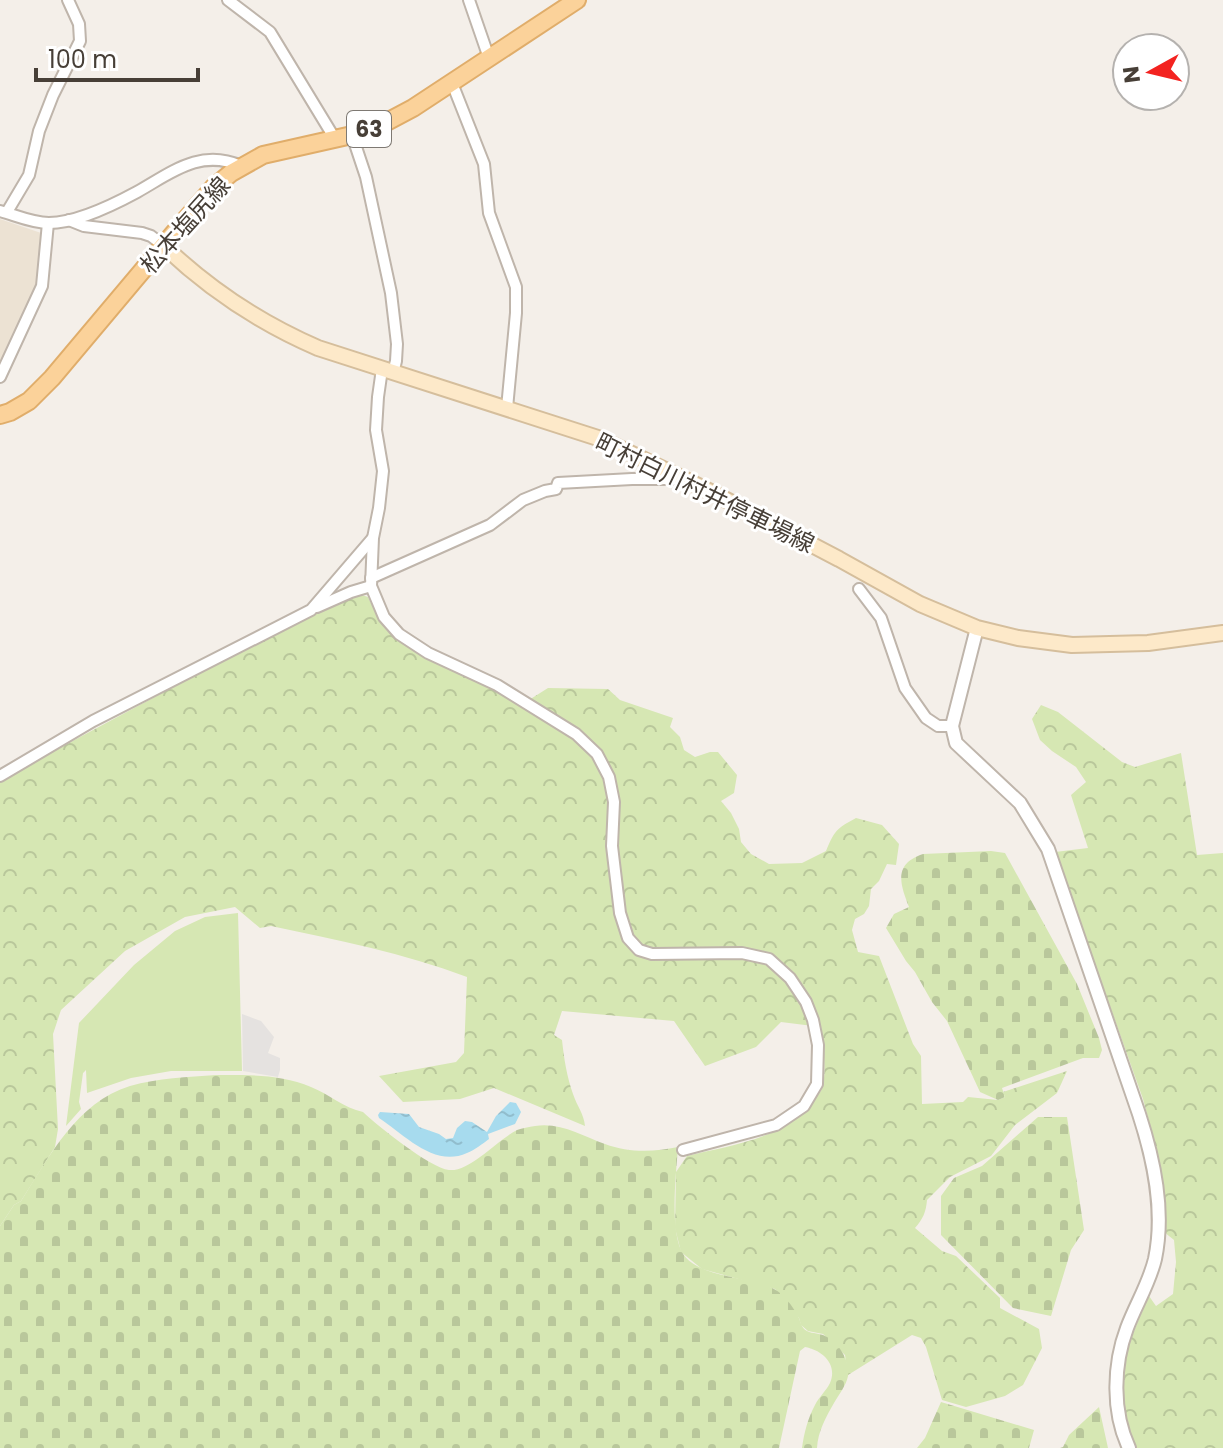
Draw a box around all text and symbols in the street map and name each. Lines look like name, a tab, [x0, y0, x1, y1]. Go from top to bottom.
scale bar	[36, 32, 198, 82]
north arrow	[1111, 32, 1191, 112]
text: 100 m	[48, 43, 117, 76]
text: N	[1115, 64, 1148, 85]
road number: 63	[347, 111, 391, 147]
street label: 松本塩尻線	[133, 169, 237, 281]
street label: 町村白川村井停車場線	[590, 426, 820, 560]

